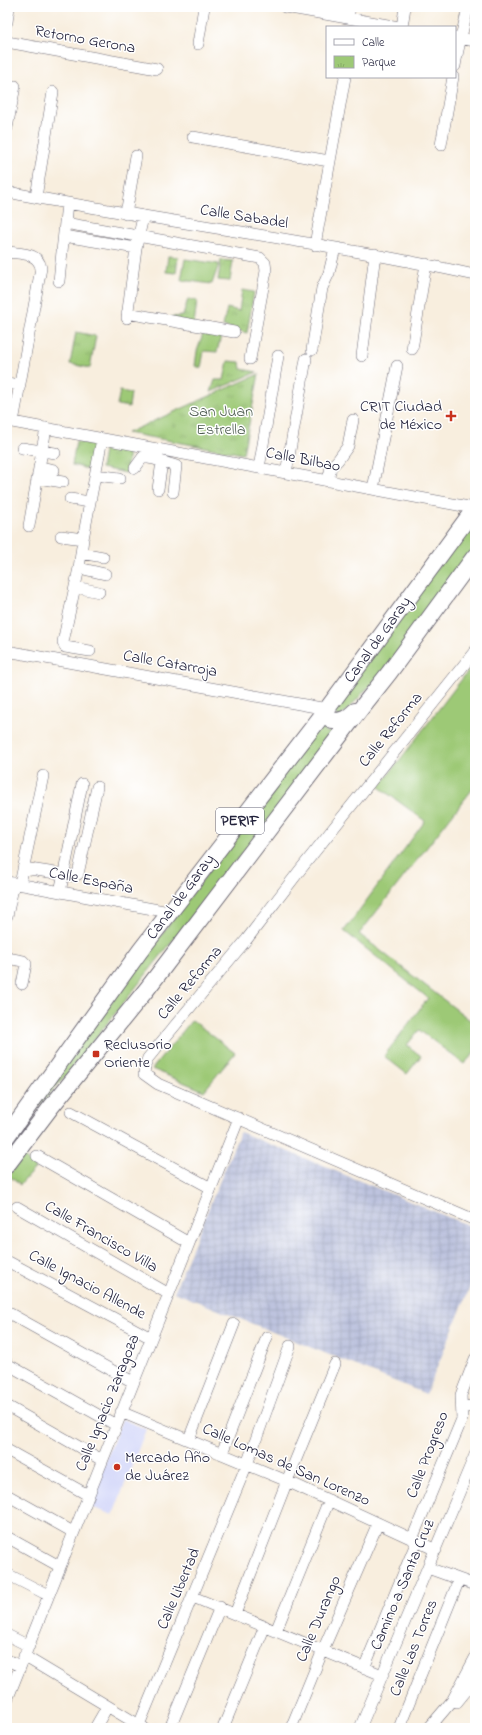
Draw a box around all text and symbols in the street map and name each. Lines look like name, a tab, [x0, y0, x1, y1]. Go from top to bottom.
street label: Retorno Gerona	[33, 19, 137, 61]
legend	[326, 26, 456, 78]
text: Calle	[362, 34, 385, 52]
text: Parque	[362, 54, 396, 72]
street label: Calle Sabadel	[198, 198, 290, 236]
place label: CRIT Ciudad de México	[360, 395, 442, 437]
park label: San Juan Estrella	[189, 400, 253, 442]
marker: CRIT Ciudad de México	[445, 410, 457, 422]
street label: Calle Bilbao	[264, 441, 342, 479]
street label: Canal de Garay	[338, 592, 418, 688]
street label: Calle Catarroja	[121, 644, 219, 684]
street label: Calle Reforma	[353, 687, 429, 773]
road number: PERIF	[216, 808, 264, 834]
street label: Canal de Garay	[141, 849, 221, 945]
street label: Calle España	[47, 861, 135, 901]
street label: Calle Reforma	[152, 941, 228, 1025]
place label: Reclusorio Oriente	[104, 1033, 172, 1075]
marker: Reclusorio Oriente	[91, 1049, 101, 1059]
street label: Calle Francisco Villa	[40, 1195, 162, 1279]
street label: Calle Ignacio Allende	[24, 1244, 151, 1327]
street label: Calle Ignacio Zaragoza	[70, 1331, 146, 1475]
street label: Calle Progreso	[400, 1408, 456, 1502]
street label: Calle Lomas de San Lorenzo	[198, 1417, 374, 1513]
place label: Mercado Año de Juárez	[125, 1446, 210, 1488]
marker: Mercado Año de Juárez	[112, 1462, 122, 1472]
street label: Camino a Santa Cruz	[365, 1516, 442, 1654]
street label: Calle Libertad	[151, 1545, 207, 1633]
street label: Calle Durango	[290, 1572, 348, 1666]
street label: Calle Las Torres	[384, 1596, 444, 1700]

